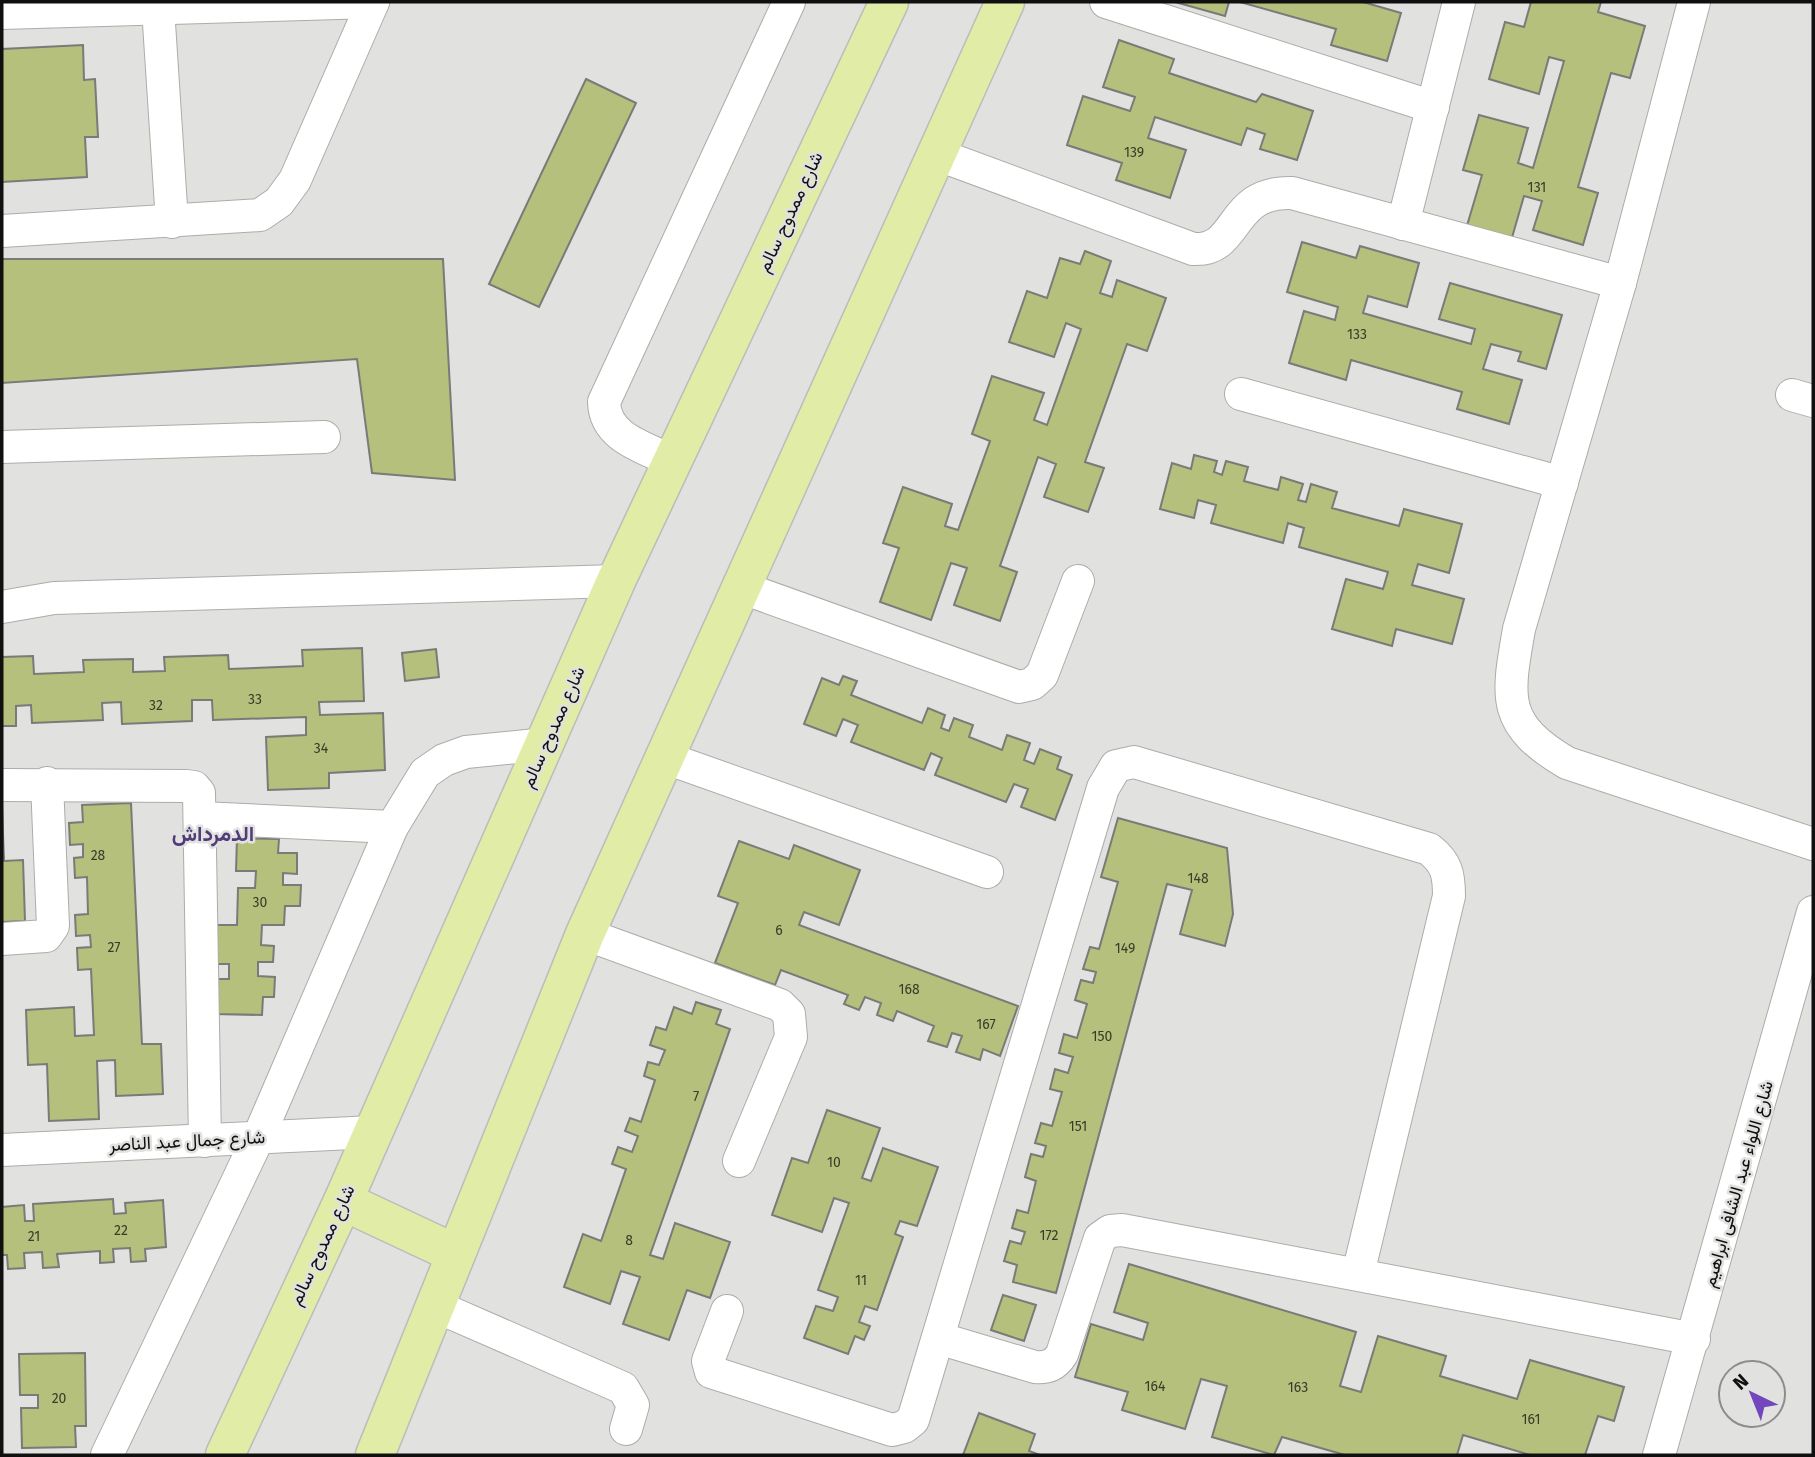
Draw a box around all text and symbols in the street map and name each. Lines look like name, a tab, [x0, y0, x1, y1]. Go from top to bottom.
house number: 139	[1124, 144, 1144, 161]
street label: شارع ممدوح سالم	[752, 148, 829, 276]
house number: 131	[1528, 179, 1546, 196]
house number: 133	[1347, 326, 1367, 343]
street label: شارع ممدوح سالم	[516, 663, 591, 792]
house number: 33	[248, 691, 262, 708]
house number: 32	[149, 697, 163, 714]
house number: 34	[314, 740, 329, 757]
district label: الدمرداش	[172, 821, 254, 847]
house number: 28	[91, 847, 106, 864]
house number: 148	[1187, 870, 1209, 887]
house number: 30	[253, 894, 268, 911]
house number: 6	[775, 922, 783, 939]
house number: 27	[107, 939, 121, 956]
house number: 149	[1115, 940, 1135, 957]
house number: 168	[898, 981, 920, 998]
house number: 167	[976, 1016, 996, 1033]
house number: 150	[1092, 1028, 1113, 1045]
street label: شارع اللواء عبد الشافى ابراهيم	[1698, 1078, 1779, 1290]
house number: 7	[693, 1088, 699, 1105]
house number: 151	[1069, 1118, 1087, 1135]
street label: شارع جمال عبد الناصر	[107, 1126, 266, 1157]
house number: 10	[827, 1154, 841, 1171]
street label: شارع ممدوح سالم	[284, 1181, 361, 1309]
house number: 22	[114, 1222, 128, 1239]
house number: 172	[1040, 1227, 1059, 1244]
house number: 21	[28, 1228, 40, 1245]
house number: 8	[625, 1232, 633, 1249]
house number: 11	[855, 1272, 867, 1289]
north arrow	[1717, 1359, 1787, 1429]
text: N	[1728, 1369, 1753, 1395]
house number: 164	[1145, 1378, 1166, 1395]
house number: 163	[1288, 1379, 1308, 1396]
house number: 20	[52, 1390, 67, 1407]
house number: 161	[1522, 1411, 1540, 1428]

